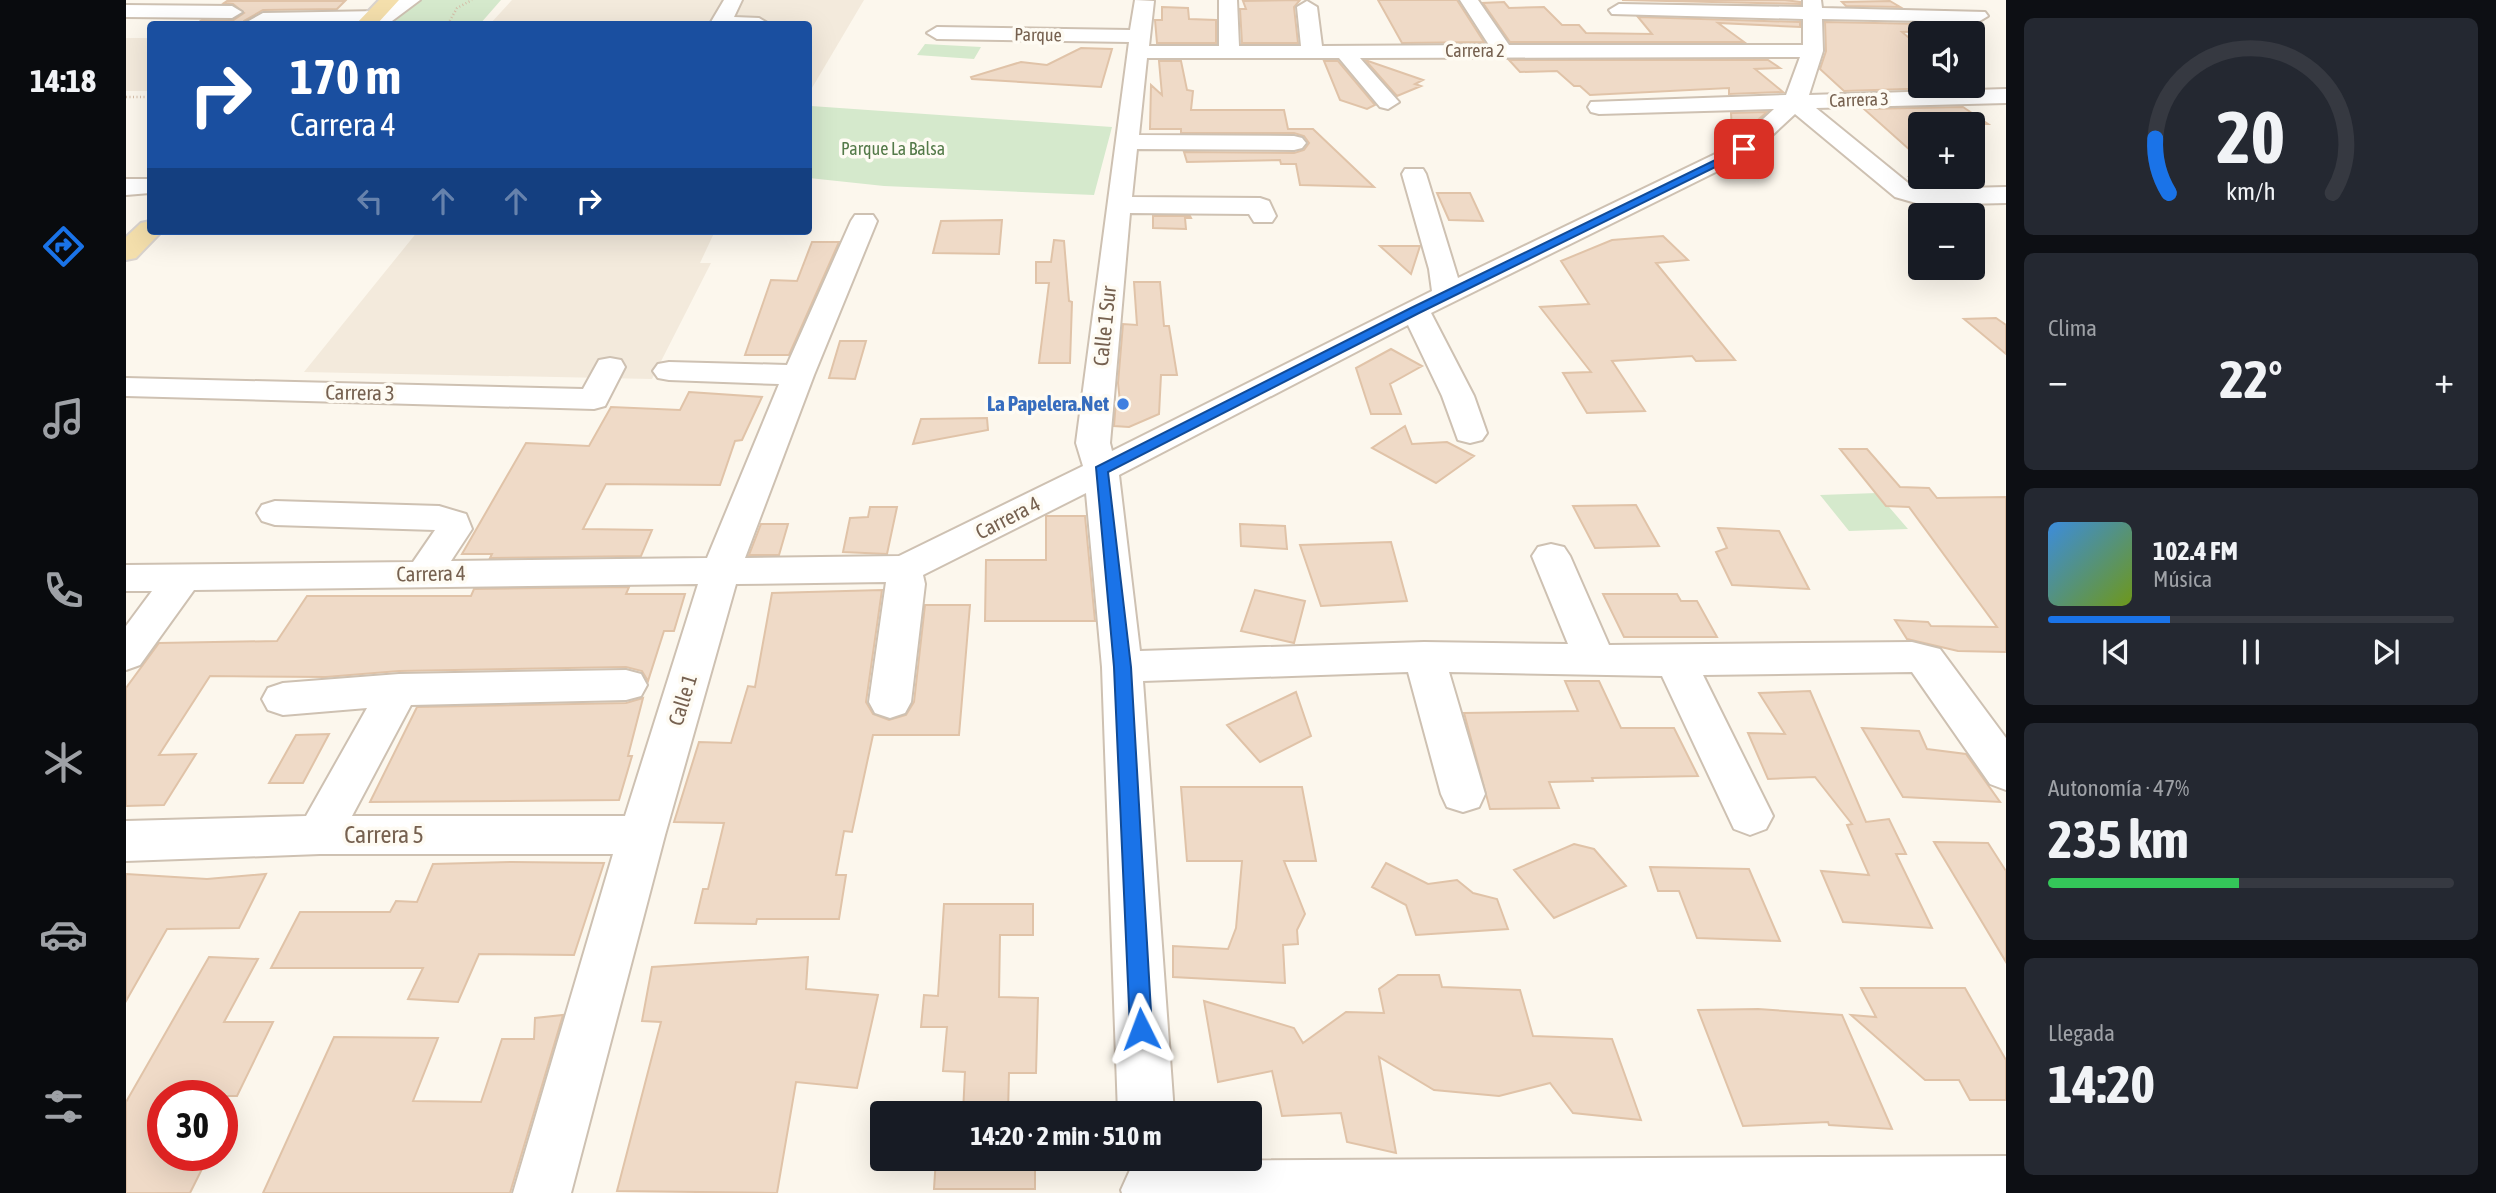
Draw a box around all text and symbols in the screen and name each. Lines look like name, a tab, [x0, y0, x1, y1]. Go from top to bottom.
map controls	[1908, 21, 1985, 280]
button: sound	[1908, 21, 1985, 98]
street label: Parque	[1014, 24, 1062, 45]
street label: Carrera 2	[1445, 40, 1505, 61]
text: 170 m	[290, 48, 401, 104]
icon: right	[175, 49, 266, 140]
text: 14:18	[30, 62, 96, 99]
street label: Carrera 3	[1829, 88, 1889, 111]
text: 20	[2217, 95, 2285, 178]
text: Carrera 4	[290, 106, 396, 143]
button: +	[1908, 112, 1985, 189]
pin	[1714, 119, 1774, 179]
icon: arrive	[1725, 130, 1763, 168]
park label: Parque La Balsa	[841, 138, 945, 159]
text: km/h	[2226, 176, 2276, 204]
icon: left	[351, 182, 389, 220]
icon: ahead	[424, 182, 462, 220]
icon: ahead	[497, 182, 535, 220]
icon: right	[570, 182, 608, 220]
button: −	[1908, 203, 1985, 280]
icon: directions	[39, 222, 88, 271]
street label: Calle 1 Sur	[1088, 284, 1120, 367]
text: Clima	[2048, 315, 2097, 341]
text: 22°	[2219, 349, 2283, 409]
text: −	[2048, 358, 2068, 401]
text: +	[2434, 358, 2454, 401]
street label: Carrera 3	[325, 379, 395, 405]
place label: La Papelera.Net	[987, 391, 1109, 415]
icon: music	[39, 394, 88, 443]
marker: La Papelera.Net	[1115, 396, 1131, 412]
street label: Carrera 4	[971, 491, 1044, 544]
text: 102.4 FM	[2153, 536, 2238, 566]
street label: Carrera 4	[396, 560, 466, 586]
icon: phone	[39, 566, 88, 615]
text: Música	[2153, 566, 2212, 592]
icon: previous	[2097, 633, 2135, 671]
icon: pause	[2232, 633, 2270, 671]
icon: next	[2367, 633, 2405, 671]
street label: Calle 1	[663, 671, 701, 728]
icon: climate	[39, 738, 88, 787]
text: Autonomía · 47%	[2048, 775, 2189, 801]
text: 235 km	[2048, 809, 2189, 869]
street label: Carrera 5	[344, 821, 424, 848]
icon: car	[39, 910, 88, 959]
position arrow	[1104, 992, 1178, 1066]
text: Llegada	[2048, 1020, 2115, 1046]
text: 14:20	[2048, 1054, 2155, 1114]
speed limit sign: 30	[147, 1080, 238, 1171]
icon: filters	[39, 1082, 88, 1131]
text: 14:20 · 2 min · 510 m	[971, 1121, 1161, 1151]

